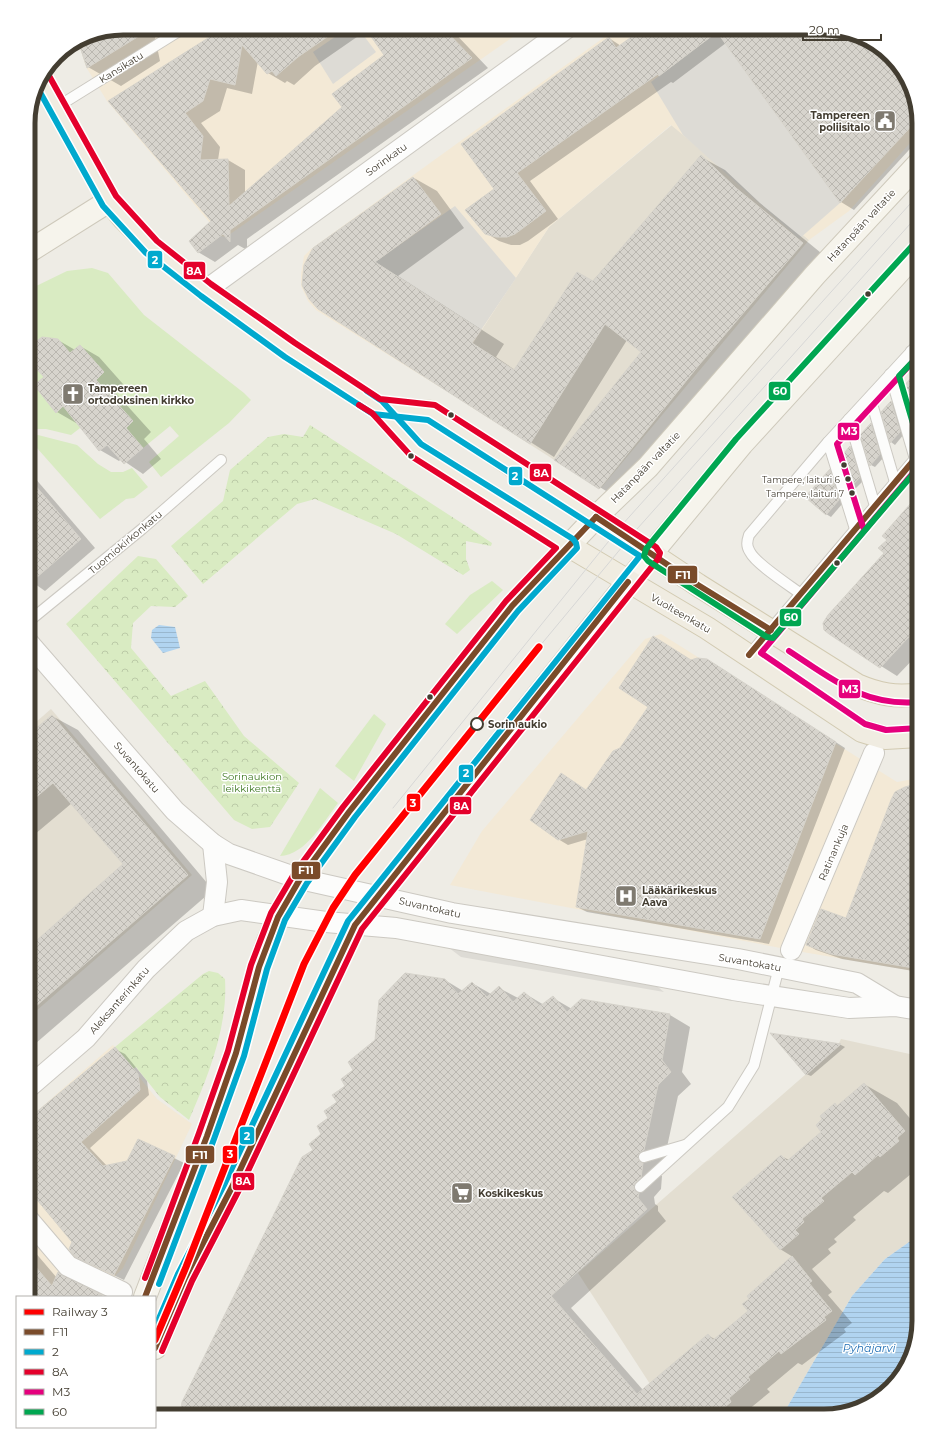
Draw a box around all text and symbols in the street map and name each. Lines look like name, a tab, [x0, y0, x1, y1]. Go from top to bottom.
scale bar	[803, 16, 881, 42]
text: 20 m	[809, 22, 840, 37]
street label: Kansikatu	[97, 49, 146, 86]
public building icon: Tampereen poliisitalo	[872, 108, 898, 134]
place label: Tampereen poliisitalo	[810, 109, 870, 134]
street label: Sorinkatu	[363, 140, 410, 179]
street label: Hatanpään valtatie	[824, 186, 898, 264]
line badge: 2	[147, 250, 163, 269]
text: 2	[152, 253, 159, 267]
line badge: 8A	[183, 261, 206, 280]
text: 8A	[186, 264, 202, 278]
unlabelled marker	[863, 289, 873, 299]
church icon: Tampereen ortodoksinen kirkko	[60, 381, 86, 407]
line badge: 60	[768, 381, 791, 401]
place label: Tampereen ortodoksinen kirkko	[88, 382, 195, 407]
text: 60	[773, 384, 788, 398]
unlabelled marker	[446, 410, 456, 420]
line badge: M3	[837, 422, 860, 441]
text: M3	[840, 424, 858, 438]
street label: Hatanpään valtatie	[608, 429, 683, 506]
unlabelled marker	[406, 451, 416, 461]
unlabelled marker	[839, 460, 849, 470]
line badge: 8A	[529, 463, 552, 482]
line badge: 2	[508, 466, 523, 486]
text: 8A	[533, 466, 549, 480]
text: 2	[512, 469, 519, 483]
place label: Tampere, laituri 6	[762, 474, 841, 485]
marker: Tampere, laituri 6	[843, 474, 853, 484]
place label: Tampere, laituri 7	[766, 488, 844, 499]
marker: Tampere, laituri 7	[847, 488, 857, 498]
street label: Tuomiokirkonkatu	[86, 508, 165, 577]
unlabelled marker	[832, 558, 842, 568]
line badge: F11	[667, 565, 698, 584]
text: F11	[675, 568, 691, 582]
street label: Vuolteenkatu	[648, 591, 713, 636]
line badge: 60	[779, 608, 802, 627]
text: 60	[784, 610, 799, 624]
line badge: M3	[838, 679, 861, 699]
text: M3	[841, 682, 859, 696]
unlabelled marker	[425, 692, 435, 702]
marker: Sorin aukio	[470, 717, 484, 731]
place label: Sorin aukio	[488, 718, 548, 731]
street label: Suvantokatu	[111, 739, 162, 796]
line badge: 2	[458, 764, 474, 783]
text: 2	[463, 766, 470, 780]
park label: Sorinaukion leikkikenttä	[222, 770, 282, 795]
line badge: 3	[406, 793, 421, 812]
text: 3	[409, 796, 417, 810]
line badge: 8A	[449, 796, 472, 815]
text: 8A	[453, 799, 469, 813]
street label: Ratinankuja	[816, 822, 851, 883]
line badge: F11	[291, 861, 321, 880]
text: F11	[298, 863, 314, 877]
hospital icon: Lääkärikeskus Aava	[613, 883, 639, 909]
place label: Lääkärikeskus Aava	[641, 884, 718, 909]
street label: Suvantokatu	[398, 894, 462, 921]
street label: Suvantokatu	[718, 951, 782, 974]
street label: Aleksanterinkatu	[87, 964, 152, 1037]
line badge: 2	[239, 1126, 255, 1145]
text: 2	[244, 1129, 251, 1143]
line badge: F11	[185, 1145, 215, 1164]
line badge: 3	[222, 1145, 238, 1164]
text: 3	[226, 1147, 234, 1161]
text: F11	[192, 1148, 208, 1162]
line badge: 8A	[232, 1172, 255, 1191]
text: 8A	[235, 1174, 251, 1188]
supermarket icon: Koskikeskus	[449, 1180, 475, 1206]
place label: Koskikeskus	[478, 1187, 544, 1200]
legend	[16, 1296, 156, 1428]
text: Railway 3	[52, 1304, 108, 1319]
text: F11	[52, 1324, 68, 1339]
water label: Pyhäjärvi	[843, 1341, 895, 1355]
text: 2	[52, 1344, 59, 1359]
text: 8A	[52, 1364, 69, 1379]
text: M3	[52, 1384, 70, 1399]
text: 60	[52, 1404, 67, 1419]

